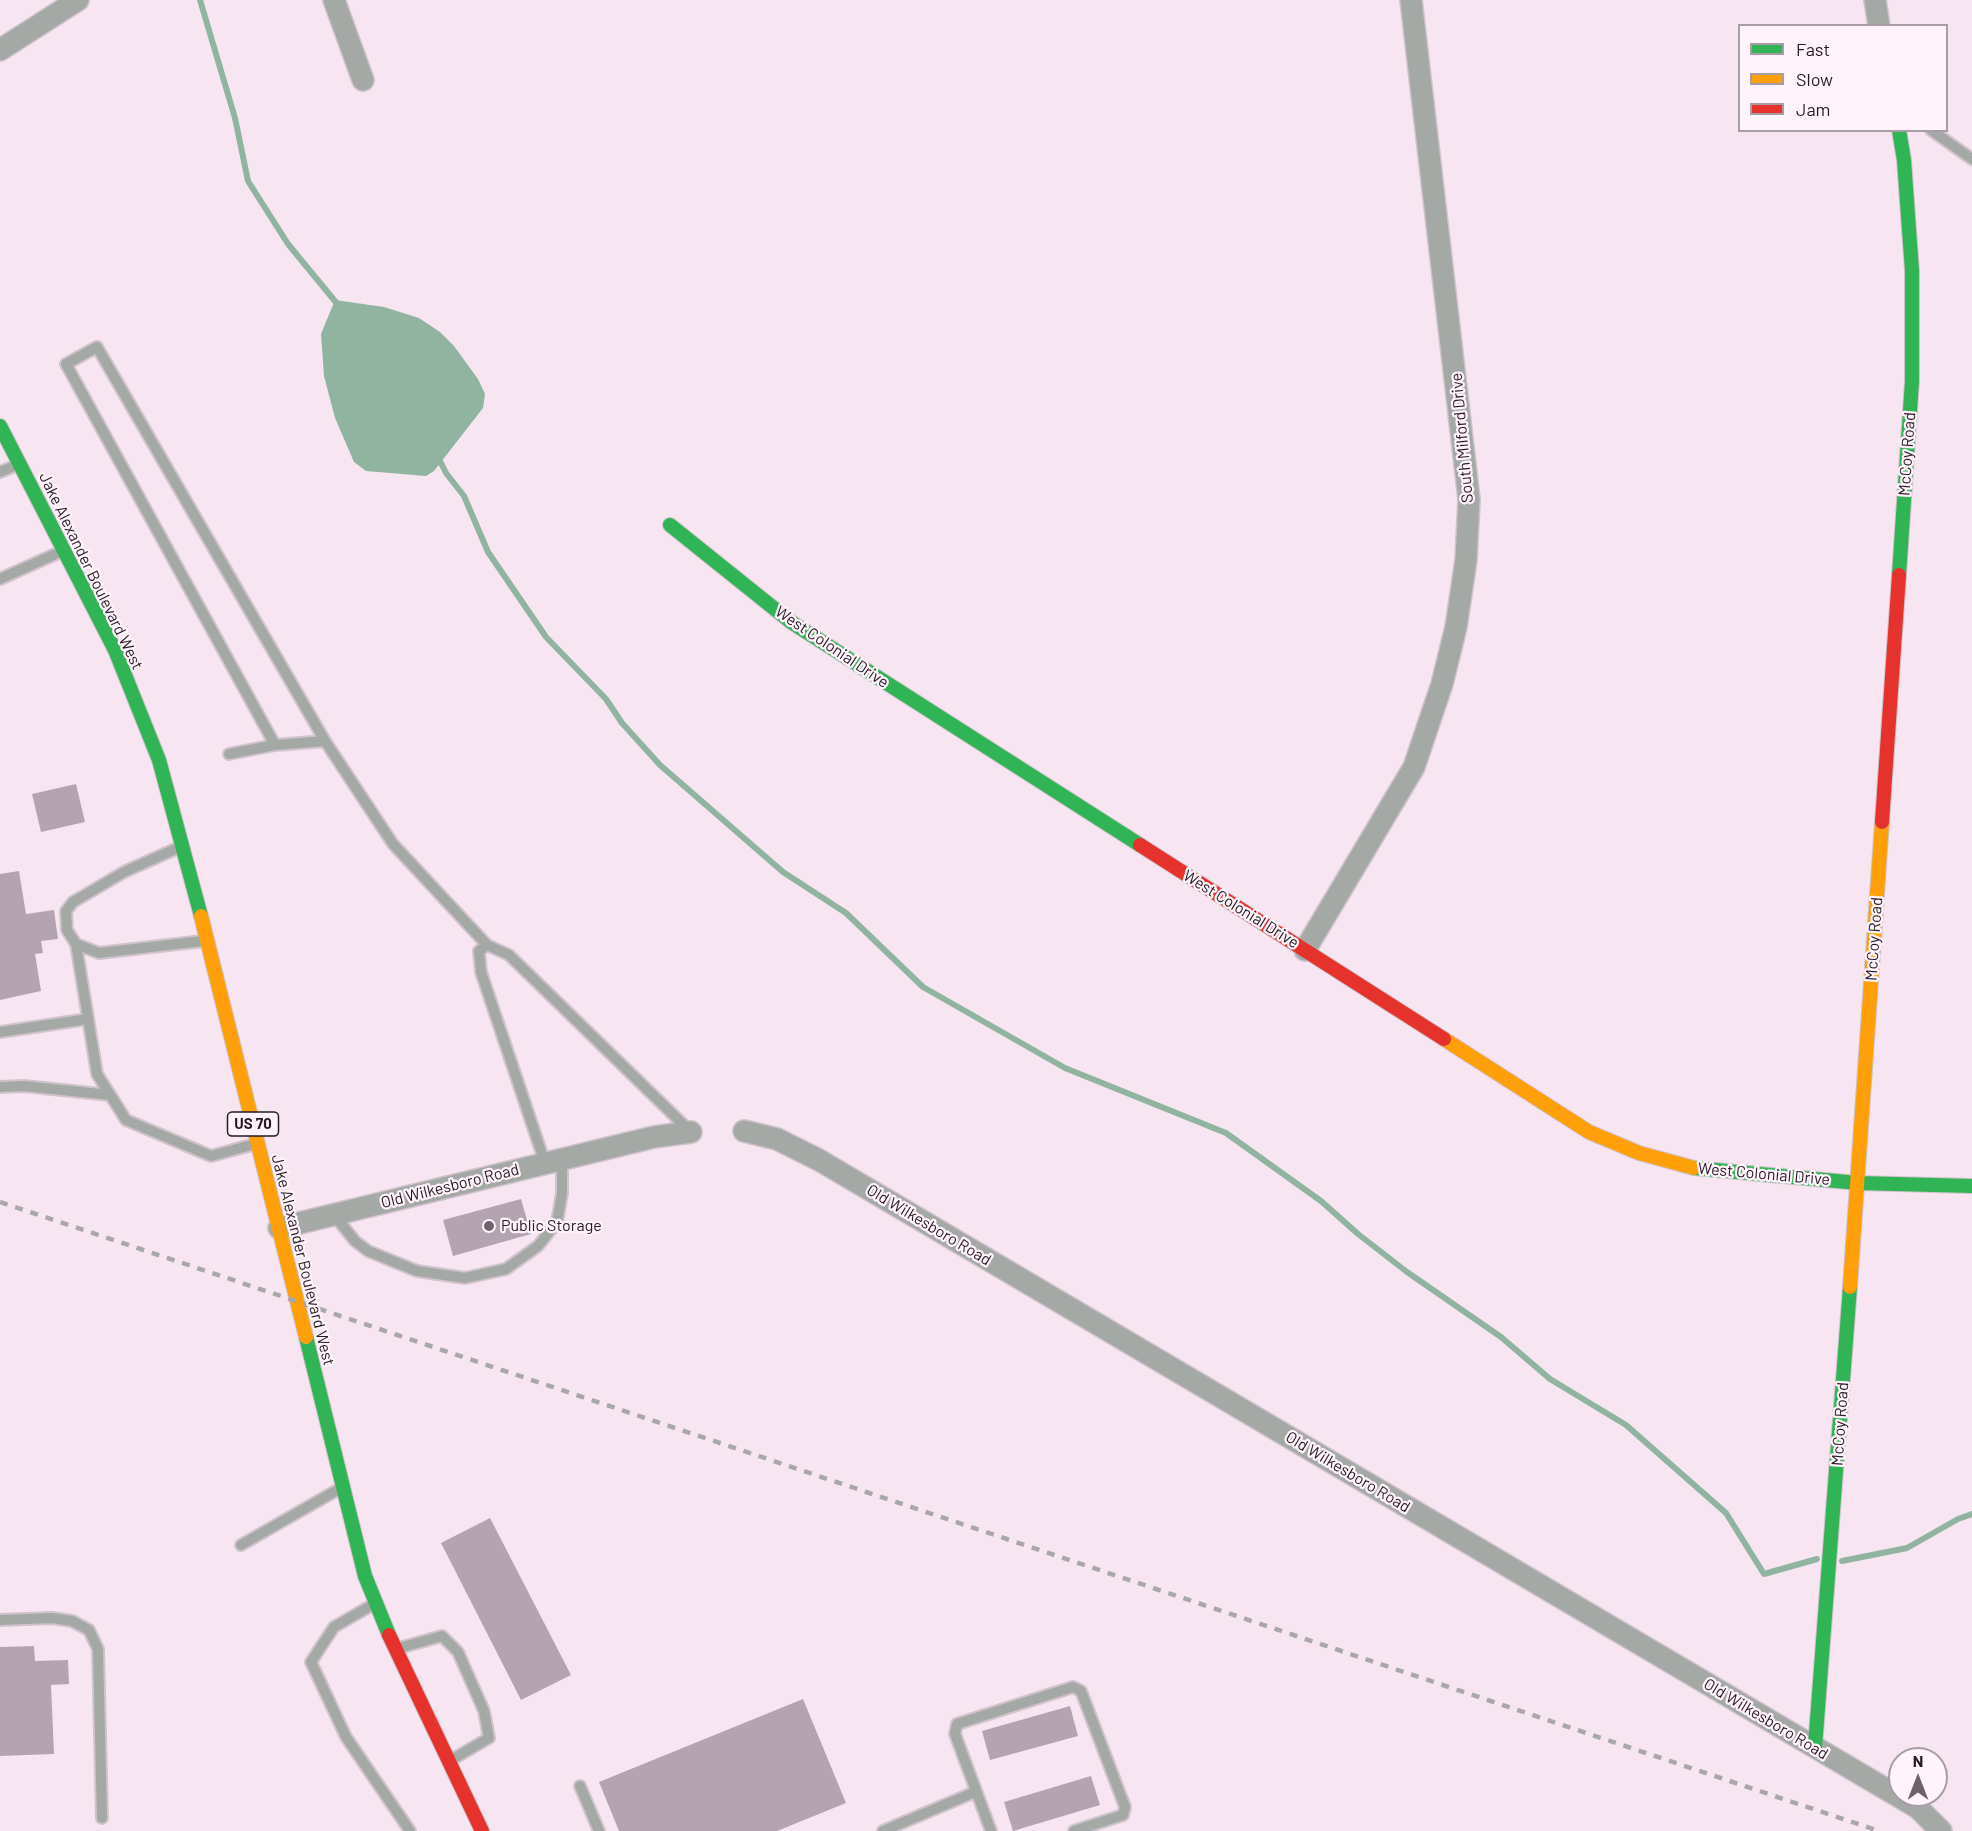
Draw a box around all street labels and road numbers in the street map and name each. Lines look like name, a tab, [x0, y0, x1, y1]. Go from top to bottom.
street label: South Milford Drive	[1447, 372, 1477, 504]
street label: McCoy Road	[1895, 412, 1919, 496]
street label: Jake Alexander Boulevard West	[35, 469, 147, 673]
street label: West Colonial Drive	[772, 602, 892, 692]
street label: West Colonial Drive	[1180, 866, 1302, 952]
street label: McCoy Road	[1862, 897, 1886, 981]
road number: US 70	[228, 1112, 278, 1136]
street label: Jake Alexander Boulevard West	[267, 1152, 339, 1368]
street label: West Colonial Drive	[1697, 1159, 1831, 1189]
street label: Old Wilkesboro Road	[379, 1160, 521, 1212]
street label: Old Wilkesboro Road	[863, 1180, 995, 1270]
street label: McCoy Road	[1828, 1382, 1852, 1466]
street label: Old Wilkesboro Road	[1282, 1427, 1414, 1517]
street label: Old Wilkesboro Road	[1700, 1674, 1832, 1764]

